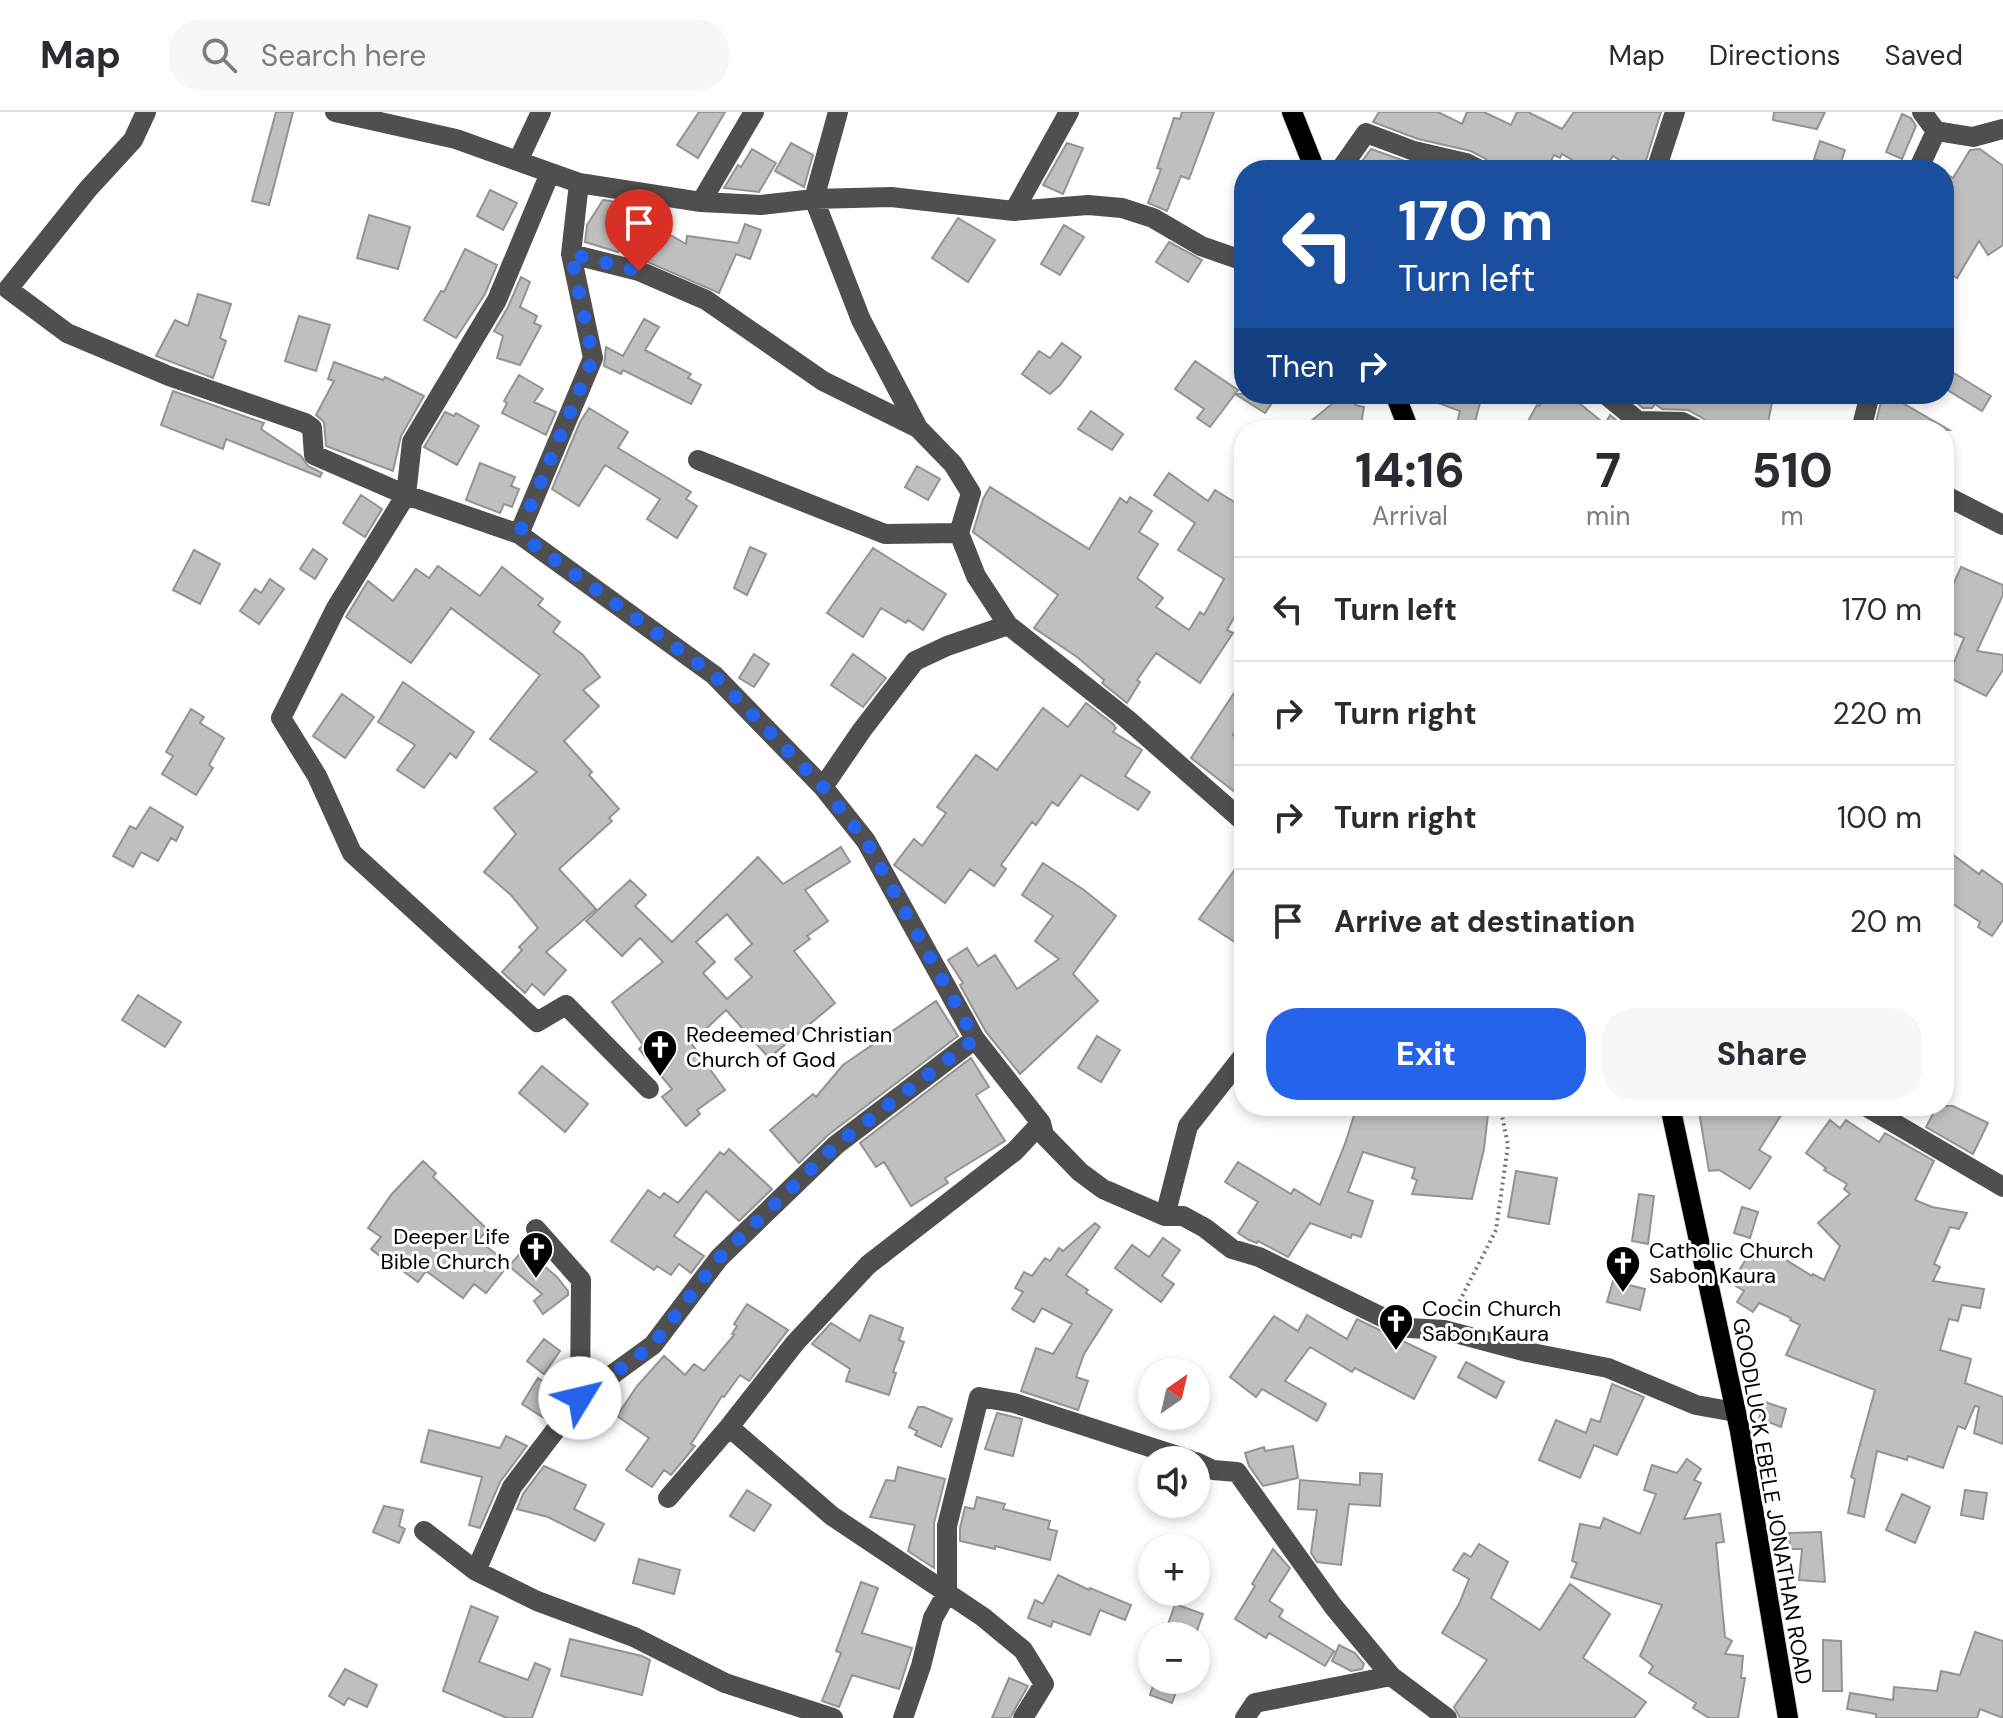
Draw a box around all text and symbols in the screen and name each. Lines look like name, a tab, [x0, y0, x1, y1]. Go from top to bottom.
search box	[169, 19, 729, 91]
text: Map	[40, 30, 121, 80]
icon: search	[197, 33, 241, 77]
text: Search here	[261, 36, 426, 75]
text: Map	[1608, 37, 1665, 74]
text: Directions	[1709, 37, 1841, 74]
text: Saved	[1885, 37, 1963, 74]
text: 170 m	[1398, 184, 1553, 257]
pin	[605, 189, 673, 271]
icon: left	[1266, 192, 1370, 296]
icon: arrive	[617, 201, 661, 245]
text: Turn left	[1398, 255, 1535, 302]
icon: right	[1350, 344, 1394, 388]
text: Then	[1266, 347, 1334, 386]
text: 14:16	[1355, 439, 1465, 502]
text: 7	[1595, 439, 1621, 502]
text: 510	[1751, 439, 1833, 502]
text: Arrival	[1372, 499, 1448, 533]
text: min	[1586, 499, 1630, 533]
text: m	[1781, 499, 1804, 533]
icon: left	[1266, 587, 1310, 631]
text: Turn left	[1334, 590, 1457, 629]
text: 170 m	[1842, 590, 1922, 629]
icon: right	[1266, 691, 1310, 735]
text: Turn right	[1334, 694, 1477, 733]
text: 220 m	[1833, 694, 1922, 733]
icon: right	[1266, 795, 1310, 839]
text: Turn right	[1334, 798, 1477, 837]
text: 100 m	[1837, 798, 1922, 837]
icon: arrive	[1266, 899, 1310, 943]
text: Arrive at destination	[1334, 902, 1635, 941]
text: 20 m	[1850, 902, 1922, 941]
button: Exit	[1266, 1008, 1586, 1100]
button: Share	[1602, 1008, 1922, 1100]
place label: Redeemed Christian Church of God	[686, 1020, 892, 1074]
church icon: Redeemed Christian Church of God	[641, 1028, 679, 1078]
place label: Deeper Life Bible Church	[380, 1222, 510, 1276]
church icon: Deeper Life Bible Church	[517, 1230, 555, 1280]
place label: Catholic Church Sabon Kaura	[1649, 1236, 1813, 1290]
church icon: Catholic Church Sabon Kaura	[1604, 1244, 1642, 1294]
place label: Cocin Church Sabon Kaura	[1422, 1294, 1561, 1348]
church icon: Cocin Church Sabon Kaura	[1377, 1302, 1415, 1352]
street label: GOODLUCK EBELE JONATHAN ROAD	[1726, 1316, 1819, 1687]
position arrow	[538, 1356, 622, 1440]
north arrow	[1138, 1358, 1210, 1430]
map controls	[1138, 1358, 1210, 1694]
button: sound	[1138, 1446, 1210, 1518]
button: +	[1138, 1534, 1210, 1606]
button: −	[1138, 1622, 1210, 1694]

